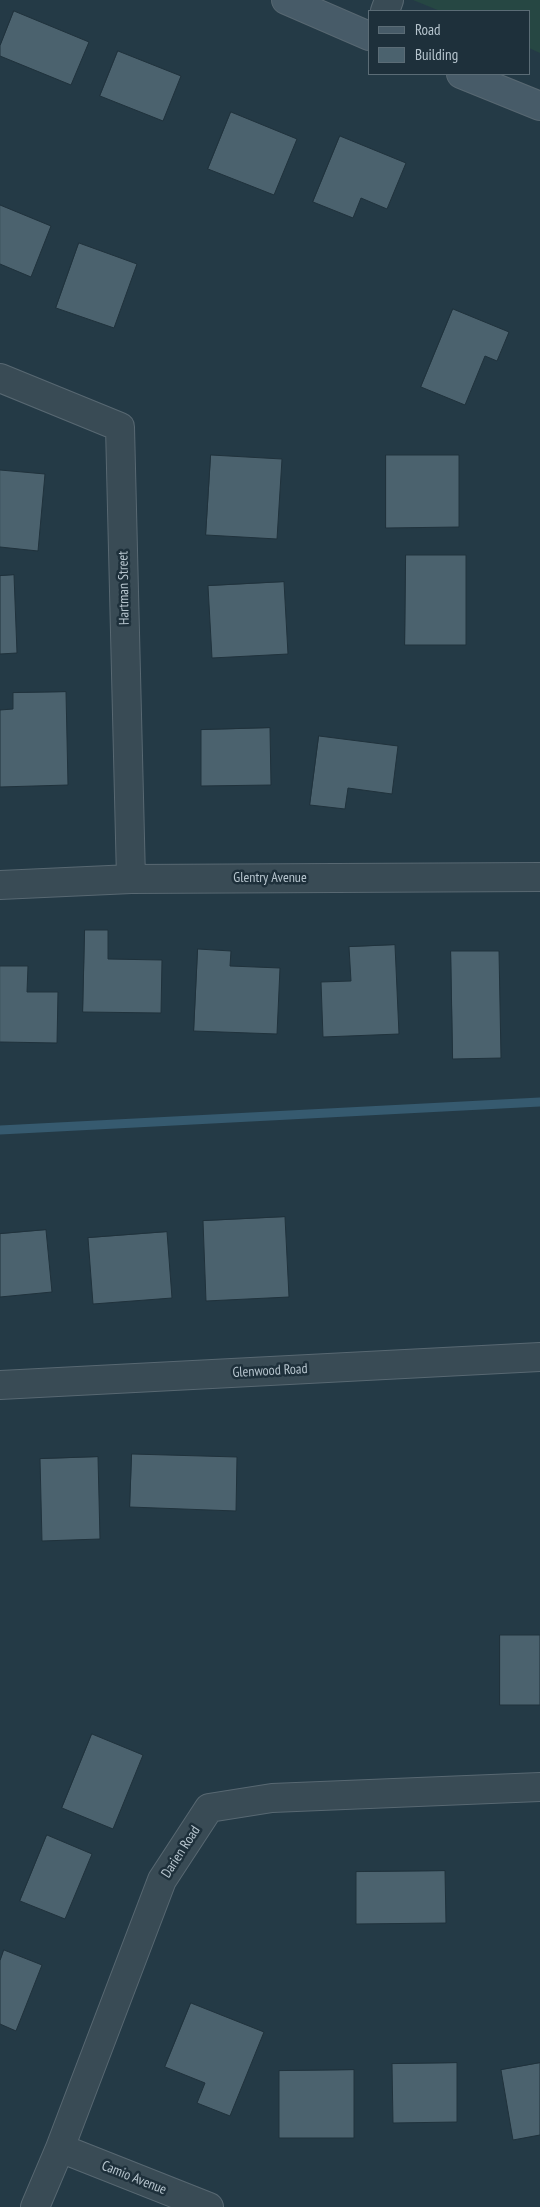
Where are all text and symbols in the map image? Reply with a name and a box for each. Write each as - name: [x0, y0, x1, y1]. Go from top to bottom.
- legend: [368, 10, 530, 75]
- text: Road: [415, 20, 441, 39]
- text: Building: [415, 45, 458, 64]
- street label: Hartman Street: [115, 551, 133, 625]
- street label: Glentry Avenue: [233, 870, 307, 886]
- street label: Glenwood Road: [232, 1361, 308, 1381]
- street label: Darien Road: [158, 1823, 204, 1881]
- street label: Camio Avenue: [99, 2157, 169, 2199]

